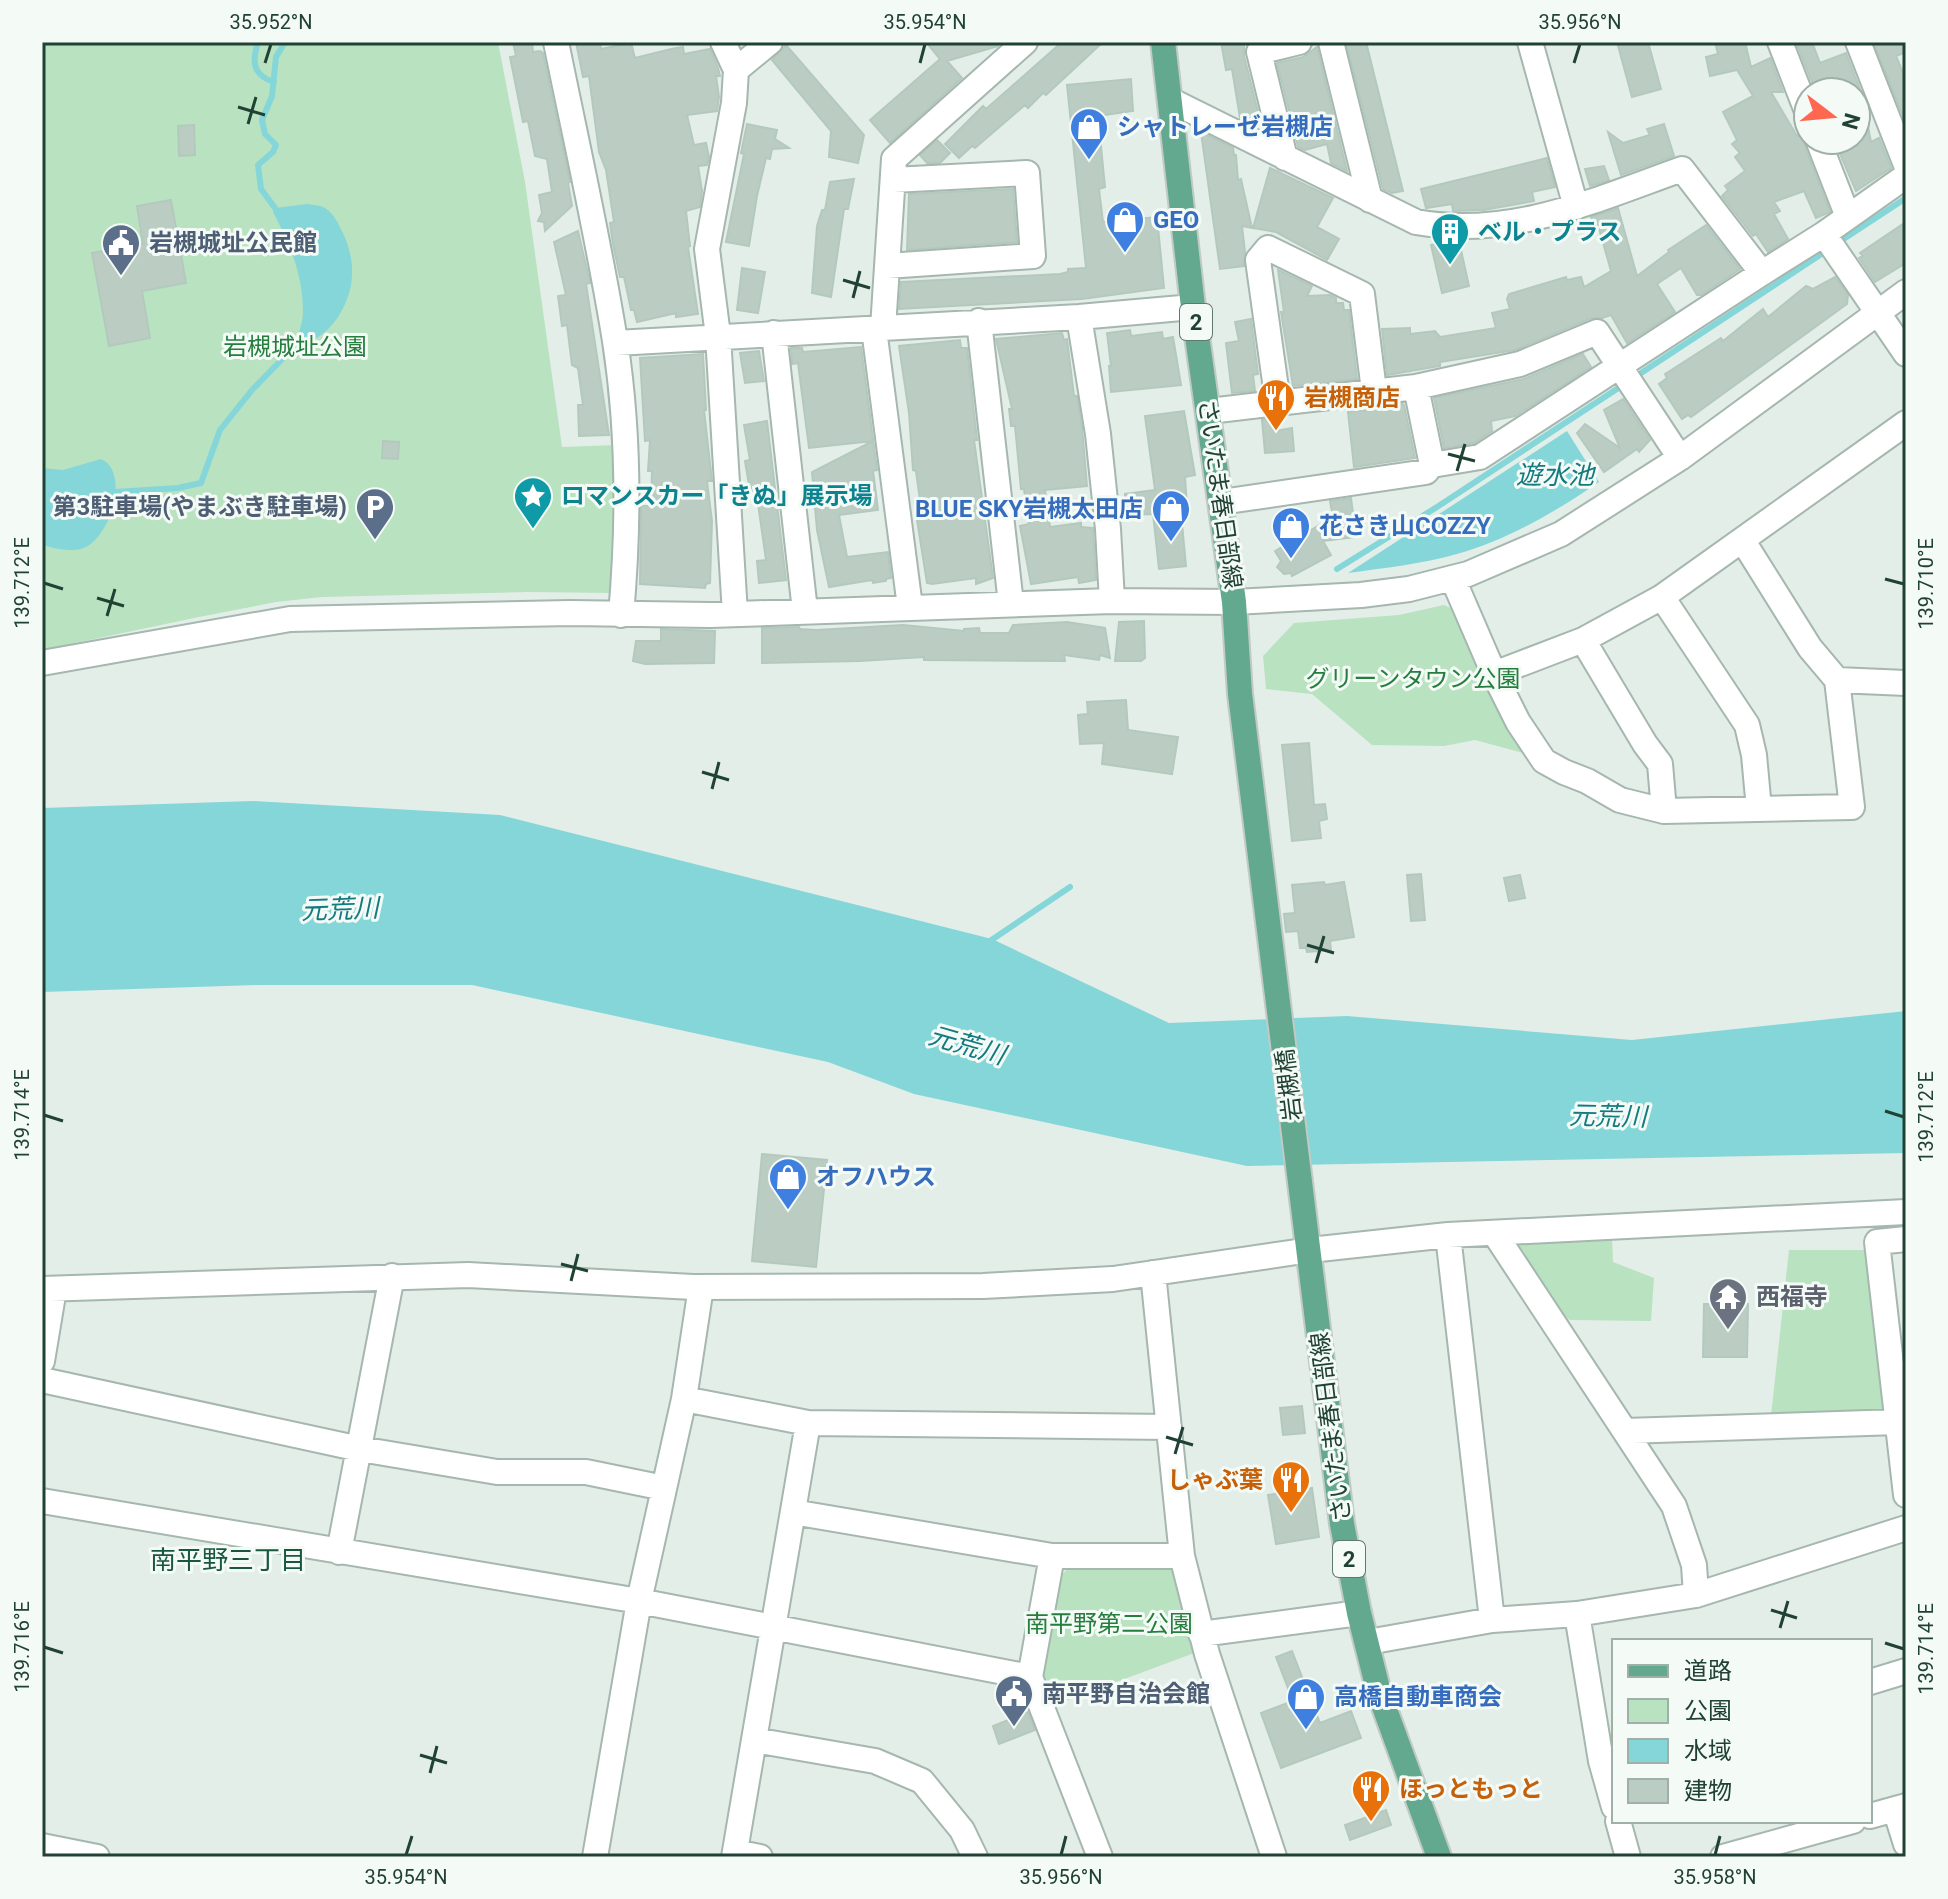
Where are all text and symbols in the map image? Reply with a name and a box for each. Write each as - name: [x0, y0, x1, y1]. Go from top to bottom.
- text: 35.952°N: [229, 10, 313, 34]
- text: 35.954°N: [883, 10, 967, 34]
- text: 35.956°N: [1538, 10, 1622, 34]
- north arrow: [1792, 76, 1872, 156]
- shop icon: シャトレーゼ岩槻店: [1068, 106, 1110, 161]
- text: N: [1837, 110, 1865, 132]
- place label: シャトレーゼ岩槻店: [1117, 113, 1333, 141]
- shop icon: GEO: [1104, 199, 1146, 254]
- place label: GEO: [1153, 206, 1199, 234]
- building icon: ベル・プラス: [1429, 211, 1471, 266]
- place label: ベル・プラス: [1478, 218, 1622, 246]
- public building icon: 岩槻城址公民館: [100, 222, 142, 277]
- place label: 岩槻城址公民館: [149, 229, 317, 257]
- road number: 2: [1180, 304, 1212, 340]
- park label: 岩槻城址公園: [223, 333, 367, 361]
- restaurant icon: 岩槻商店: [1255, 377, 1297, 432]
- place label: 岩槻商店: [1304, 384, 1400, 412]
- street label: さいたま春日部線: [1193, 397, 1247, 591]
- water label: 遊水池: [1516, 460, 1597, 490]
- place icon: ロマンスカー「きぬ」展示場: [512, 475, 554, 530]
- place label: ロマンスカー「きぬ」展示場: [561, 482, 873, 510]
- parking icon: 第3駐車場(やまぶき駐車場): [354, 486, 396, 541]
- shop icon: BLUE SKY岩槻太田店: [1150, 488, 1192, 543]
- place label: 第3駐車場(やまぶき駐車場): [52, 493, 347, 521]
- place label: BLUE SKY岩槻太田店: [915, 495, 1143, 523]
- shop icon: 花さき山COZZY: [1270, 505, 1312, 560]
- place label: 花さき山COZZY: [1319, 512, 1491, 540]
- text: 139.712°E: [10, 537, 34, 629]
- text: 139.710°E: [1914, 538, 1938, 630]
- park label: グリーンタウン公園: [1306, 665, 1520, 693]
- water label: 元荒川: [300, 893, 382, 925]
- water label: 元荒川: [925, 1020, 1012, 1071]
- street label: 岩槻橋: [1271, 1048, 1307, 1122]
- text: 139.714°E: [10, 1069, 34, 1161]
- text: 139.712°E: [1914, 1071, 1938, 1163]
- water label: 元荒川: [1569, 1100, 1650, 1132]
- shop icon: オフハウス: [767, 1156, 809, 1211]
- place label: オフハウス: [816, 1163, 936, 1191]
- temple icon: 西福寺: [1707, 1276, 1749, 1331]
- place label: 西福寺: [1756, 1283, 1828, 1311]
- street label: さいたま春日部線: [1305, 1330, 1357, 1524]
- restaurant icon: しゃぶ葉: [1270, 1459, 1312, 1514]
- place label: しゃぶ葉: [1167, 1466, 1263, 1494]
- road number: 2: [1333, 1541, 1365, 1577]
- district label: 南平野三丁目: [150, 1545, 306, 1575]
- text: 139.716°E: [10, 1601, 34, 1693]
- text: 139.714°E: [1914, 1603, 1938, 1695]
- park label: 南平野第二公園: [1025, 1610, 1193, 1638]
- legend: [1612, 1639, 1872, 1823]
- text: 道路: [1684, 1657, 1732, 1685]
- public building icon: 南平野自治会館: [993, 1673, 1035, 1728]
- shop icon: 高橋自動車商会: [1285, 1676, 1327, 1731]
- place label: 南平野自治会館: [1042, 1680, 1210, 1708]
- place label: 高橋自動車商会: [1334, 1683, 1502, 1711]
- text: 公園: [1684, 1697, 1732, 1725]
- text: 水域: [1684, 1737, 1732, 1765]
- restaurant icon: ほっともっと: [1350, 1768, 1392, 1823]
- place label: ほっともっと: [1399, 1775, 1543, 1803]
- text: 建物: [1684, 1777, 1732, 1805]
- text: 35.954°N: [364, 1865, 448, 1889]
- text: 35.956°N: [1019, 1865, 1103, 1889]
- text: 35.958°N: [1673, 1865, 1757, 1889]

